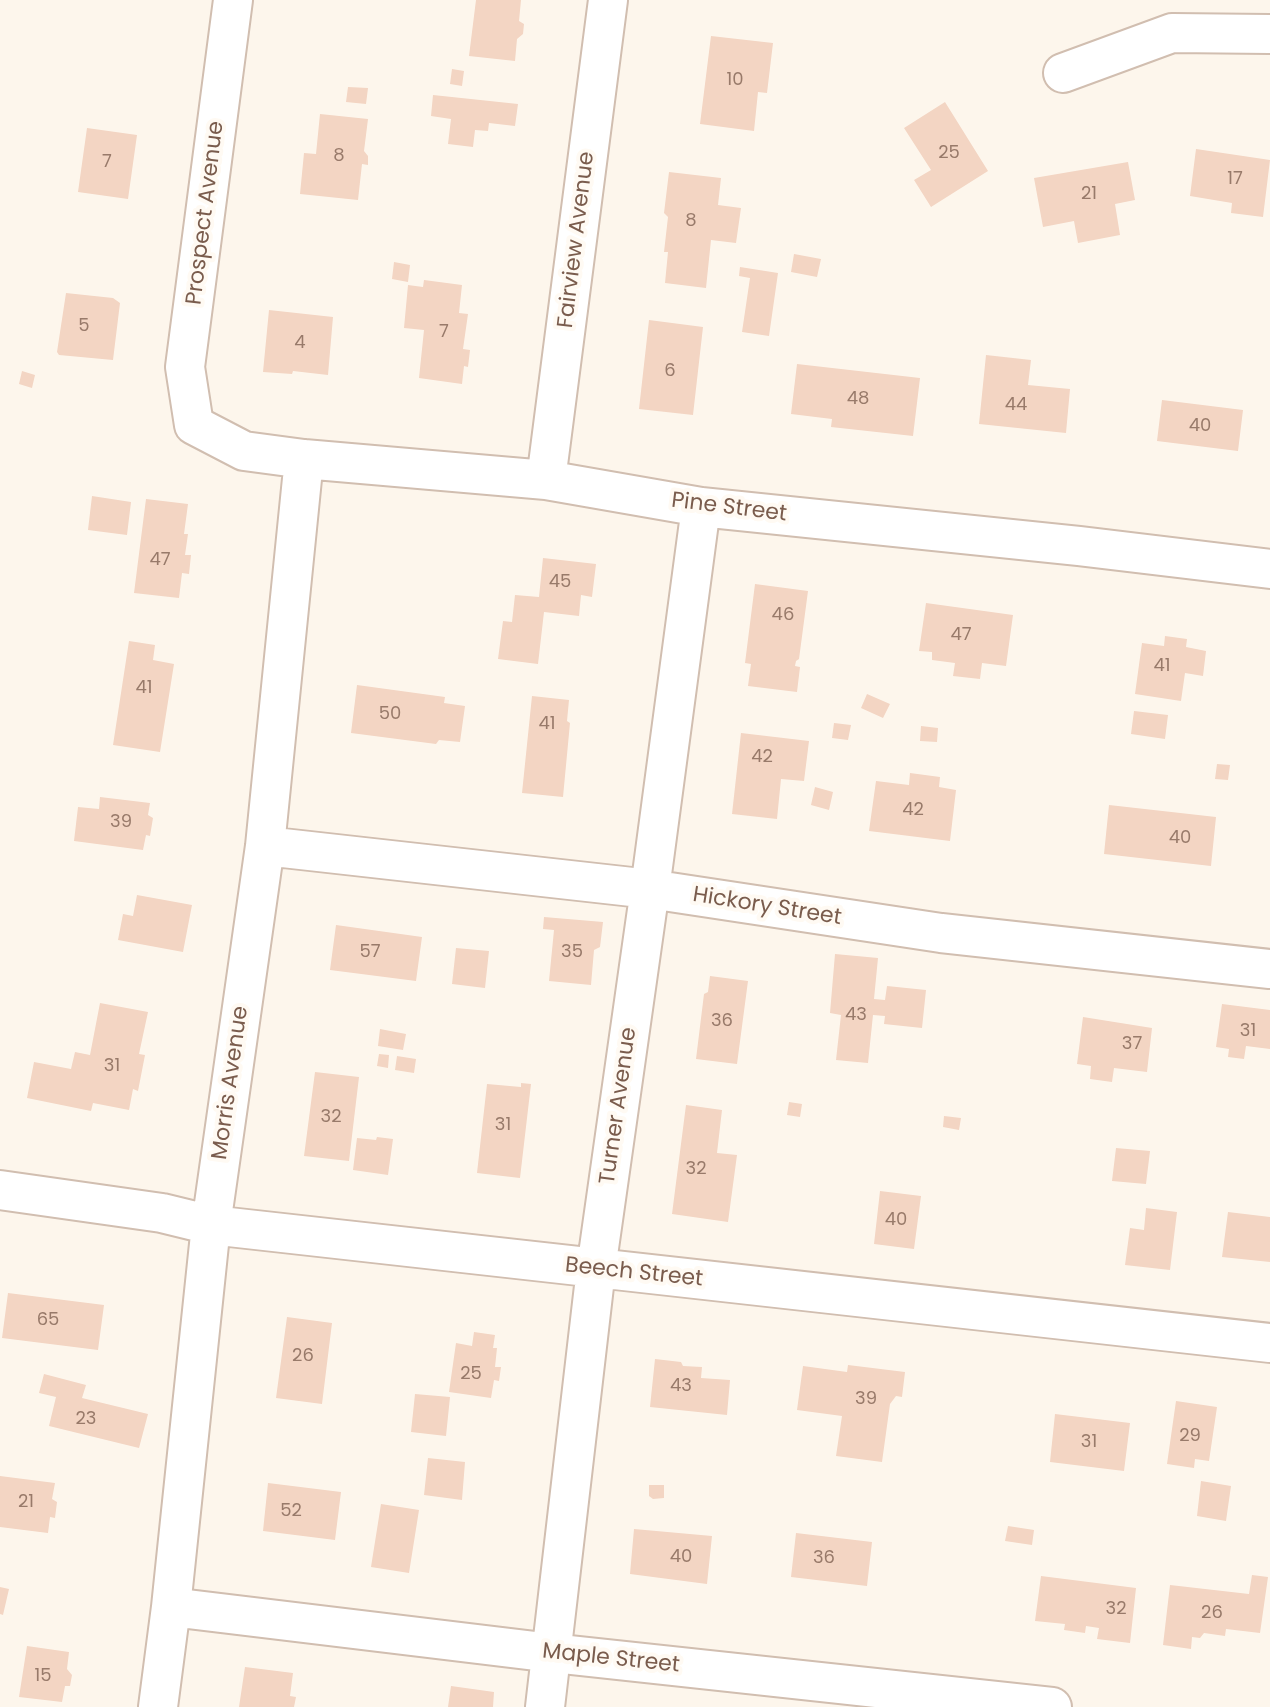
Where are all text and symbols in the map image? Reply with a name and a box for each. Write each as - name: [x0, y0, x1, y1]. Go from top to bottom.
- house number: 10: [726, 69, 744, 91]
- street label: Prospect Avenue: [182, 120, 230, 306]
- house number: 25: [938, 142, 960, 164]
- house number: 8: [333, 145, 345, 167]
- street label: Fairview Avenue: [553, 150, 601, 330]
- house number: 7: [102, 151, 112, 173]
- house number: 17: [1227, 168, 1243, 190]
- house number: 21: [1081, 183, 1097, 205]
- house number: 8: [685, 210, 697, 232]
- house number: 5: [78, 315, 90, 337]
- house number: 7: [439, 321, 449, 343]
- house number: 4: [294, 332, 306, 354]
- house number: 6: [664, 360, 676, 382]
- house number: 48: [847, 388, 869, 410]
- house number: 44: [1005, 394, 1027, 416]
- house number: 40: [1189, 415, 1211, 437]
- street label: Pine Street: [670, 488, 788, 528]
- house number: 47: [149, 549, 171, 571]
- house number: 45: [549, 571, 571, 593]
- house number: 46: [772, 604, 794, 626]
- house number: 47: [950, 624, 972, 646]
- house number: 41: [1153, 655, 1171, 677]
- house number: 41: [135, 677, 153, 699]
- house number: 50: [379, 703, 401, 725]
- house number: 41: [538, 713, 556, 735]
- house number: 42: [751, 746, 773, 768]
- house number: 42: [902, 799, 924, 821]
- house number: 39: [110, 811, 132, 833]
- house number: 40: [1169, 827, 1191, 849]
- street label: Hickory Street: [691, 882, 843, 932]
- house number: 57: [359, 941, 381, 963]
- house number: 35: [561, 941, 583, 963]
- house number: 43: [845, 1004, 867, 1026]
- street label: Morris Avenue: [207, 1005, 255, 1161]
- house number: 36: [711, 1010, 733, 1032]
- house number: 31: [1240, 1020, 1256, 1042]
- street label: Turner Avenue: [595, 1026, 643, 1186]
- house number: 37: [1122, 1033, 1142, 1055]
- house number: 31: [104, 1055, 120, 1077]
- house number: 32: [321, 1106, 341, 1128]
- house number: 31: [495, 1114, 511, 1136]
- house number: 32: [686, 1158, 706, 1180]
- house number: 40: [885, 1209, 907, 1231]
- street label: Beech Street: [564, 1253, 704, 1293]
- house number: 65: [37, 1309, 59, 1331]
- house number: 26: [292, 1345, 314, 1367]
- house number: 25: [460, 1363, 482, 1385]
- house number: 43: [670, 1375, 692, 1397]
- house number: 39: [855, 1388, 877, 1410]
- house number: 23: [76, 1408, 96, 1430]
- house number: 29: [1179, 1425, 1201, 1447]
- house number: 31: [1081, 1431, 1097, 1453]
- house number: 21: [18, 1491, 34, 1513]
- house number: 52: [280, 1500, 302, 1522]
- house number: 40: [670, 1546, 692, 1568]
- house number: 36: [813, 1547, 835, 1569]
- house number: 32: [1106, 1598, 1126, 1620]
- house number: 26: [1201, 1602, 1223, 1624]
- street label: Maple Street: [541, 1639, 681, 1679]
- house number: 15: [34, 1665, 52, 1687]

